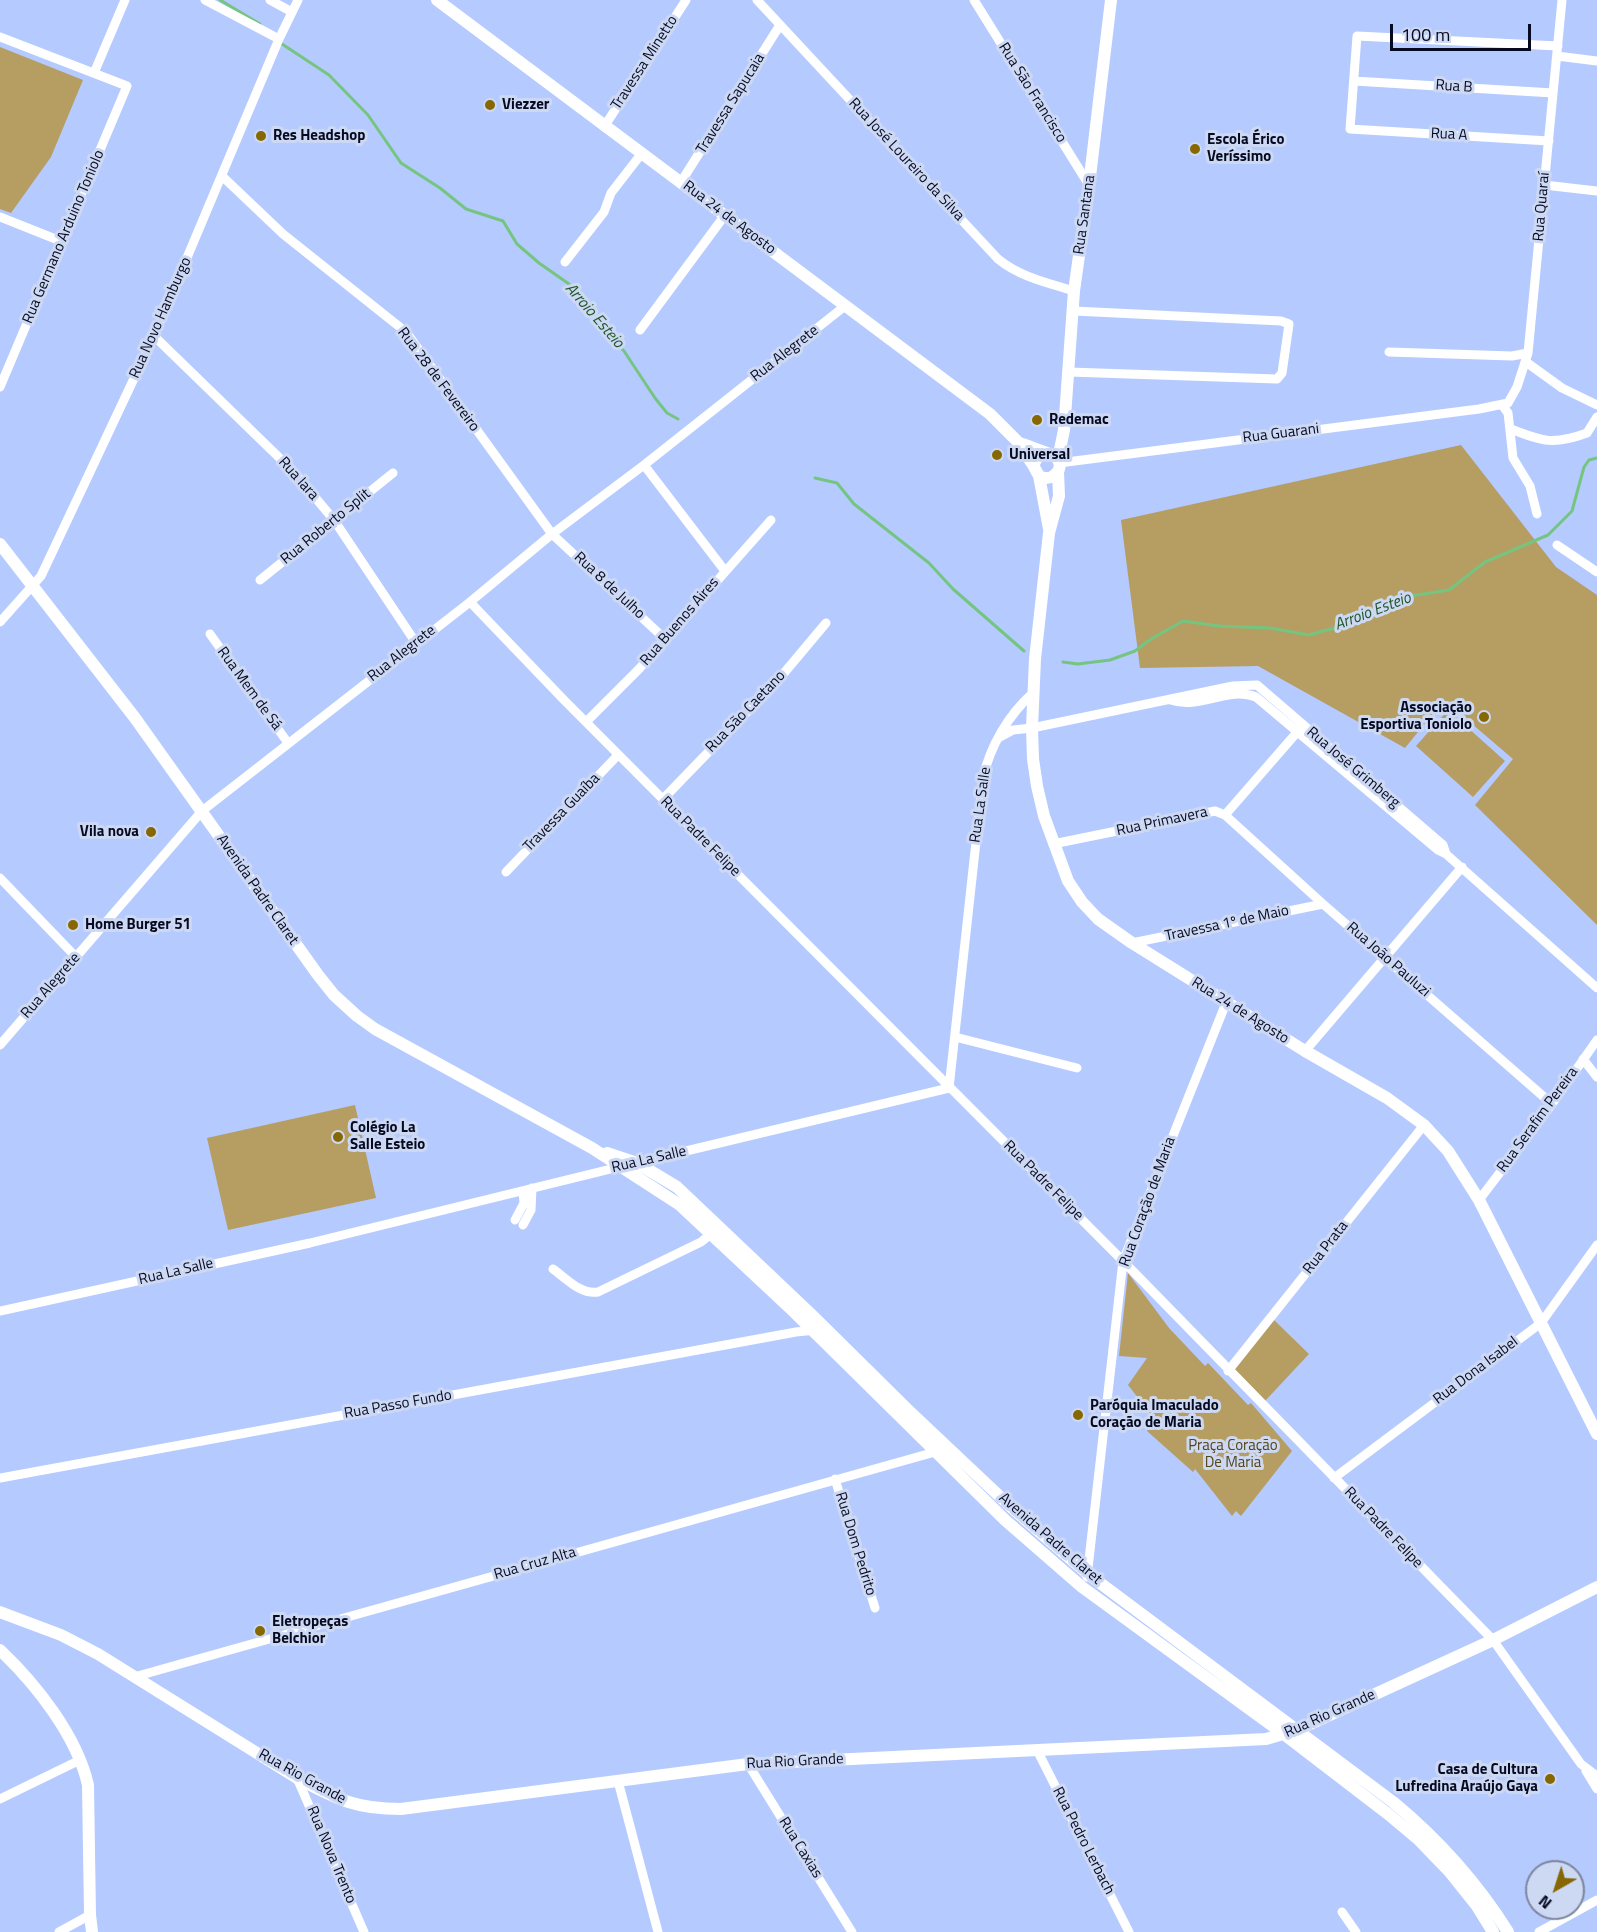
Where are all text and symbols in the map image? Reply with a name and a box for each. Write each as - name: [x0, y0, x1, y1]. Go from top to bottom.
- scale bar: [1393, 12, 1534, 50]
- street label: Travessa Minetto: [608, 13, 682, 113]
- text: 100 m: [1401, 21, 1450, 48]
- street label: Rua São Francisco: [994, 40, 1070, 146]
- street label: Travessa Sapucaia: [693, 50, 769, 158]
- street label: Rua B: [1435, 77, 1473, 97]
- street label: Rua José Loureiro da Silva: [844, 95, 968, 225]
- place label: Viezzer: [502, 96, 549, 114]
- marker: Viezzer: [483, 98, 497, 112]
- street label: Rua A: [1430, 125, 1468, 145]
- place label: Res Headshop: [273, 127, 365, 145]
- marker: Res Headshop: [254, 129, 268, 143]
- place label: Escola Érico Veríssimo: [1207, 131, 1284, 166]
- marker: Escola Érico Veríssimo: [1188, 142, 1202, 156]
- street label: Rua Germano Arduino Toniolo: [19, 148, 109, 326]
- street label: Rua Quaraí: [1530, 172, 1554, 242]
- street label: Rua Santana: [1071, 174, 1099, 256]
- street label: Rua 24 de Agosto: [679, 177, 779, 259]
- street label: Rua Novo Hamburgo: [126, 255, 196, 381]
- water label: Arroio Esteio: [561, 280, 627, 352]
- street label: Rua Alegrete: [748, 322, 822, 386]
- street label: Rua 28 de Fevereiro: [393, 324, 483, 436]
- place label: Redemac: [1049, 411, 1109, 429]
- marker: Redemac: [1030, 413, 1044, 427]
- street label: Rua Guarani: [1242, 420, 1320, 448]
- place label: Universal: [1009, 446, 1070, 464]
- marker: Universal: [990, 448, 1004, 462]
- street label: Rua Iara: [274, 454, 322, 504]
- street label: Rua Roberto Split: [278, 485, 374, 569]
- street label: Rua 8 de Julho: [570, 549, 648, 623]
- street label: Rua Buenos Aires: [637, 574, 723, 670]
- water label: Arroio Esteio: [1332, 589, 1414, 635]
- street label: Rua Alegrete: [365, 622, 439, 686]
- street label: Rua Mem de Sá: [213, 644, 285, 734]
- street label: Rua São Caetano: [702, 667, 790, 757]
- place label: Associação Esportiva Toniolo: [1360, 699, 1472, 734]
- marker: Associação Esportiva Toniolo: [1477, 710, 1491, 724]
- street label: Rua José Grimberg: [1303, 724, 1403, 812]
- street label: Rua La Salle: [967, 766, 995, 844]
- street label: Travessa Guaíba: [520, 770, 604, 856]
- street label: Rua Padre Felipe: [656, 793, 744, 881]
- street label: Rua Primavera: [1115, 804, 1209, 840]
- place label: Vila nova: [80, 823, 139, 841]
- marker: Vila nova: [144, 825, 158, 839]
- street label: Avenida Padre Claret: [212, 831, 302, 949]
- street label: Travessa 1º de Maio: [1163, 902, 1291, 946]
- place label: Home Burger 51: [85, 916, 191, 934]
- marker: Home Burger 51: [66, 918, 80, 932]
- street label: Rua João Pauluzi: [1343, 919, 1433, 1001]
- street label: Rua Alegrete: [18, 950, 84, 1022]
- street label: Rua 24 de Agosto: [1188, 974, 1292, 1048]
- street label: Rua Serafim Pereira: [1494, 1064, 1582, 1176]
- place label: Colégio La Salle Esteio: [350, 1119, 425, 1154]
- marker: Colégio La Salle Esteio: [331, 1130, 345, 1144]
- street label: Rua Coração de Maria: [1116, 1135, 1180, 1269]
- street label: Rua Padre Felipe: [999, 1137, 1087, 1225]
- street label: Rua La Salle: [610, 1143, 688, 1177]
- street label: Rua Prata: [1300, 1218, 1352, 1278]
- street label: Rua La Salle: [137, 1255, 215, 1289]
- street label: Rua Dona Isabel: [1430, 1333, 1522, 1409]
- street label: Rua Passo Fundo: [343, 1387, 453, 1423]
- place label: Paróquia Imaculado Coração de Maria: [1090, 1397, 1219, 1432]
- marker: Paróquia Imaculado Coração de Maria: [1071, 1408, 1085, 1422]
- park label: Praça Coração De Maria: [1188, 1437, 1278, 1472]
- street label: Rua Padre Felipe: [1340, 1484, 1426, 1572]
- street label: Avenida Padre Claret: [995, 1489, 1105, 1589]
- street label: Rua Dom Pedrito: [831, 1490, 879, 1598]
- street label: Rua Cruz Alta: [492, 1544, 578, 1584]
- place label: Eletropeças Belchior: [272, 1613, 348, 1648]
- marker: Eletropeças Belchior: [253, 1624, 267, 1638]
- street label: Rua Rio Grande: [1282, 1686, 1378, 1742]
- street label: Rua Rio Grande: [255, 1746, 349, 1808]
- street label: Rua Rio Grande: [746, 1750, 844, 1774]
- place label: Casa de Cultura Lufredina Araújo Gaya: [1395, 1761, 1538, 1796]
- marker: Casa de Cultura Lufredina Araújo Gaya: [1543, 1772, 1557, 1786]
- street label: Rua Pedro Lerbach: [1048, 1784, 1118, 1898]
- street label: Rua Nova Trento: [302, 1804, 360, 1906]
- street label: Rua Caxias: [774, 1814, 826, 1882]
- north arrow: [1525, 1860, 1585, 1920]
- text: N: [1533, 1890, 1557, 1915]

